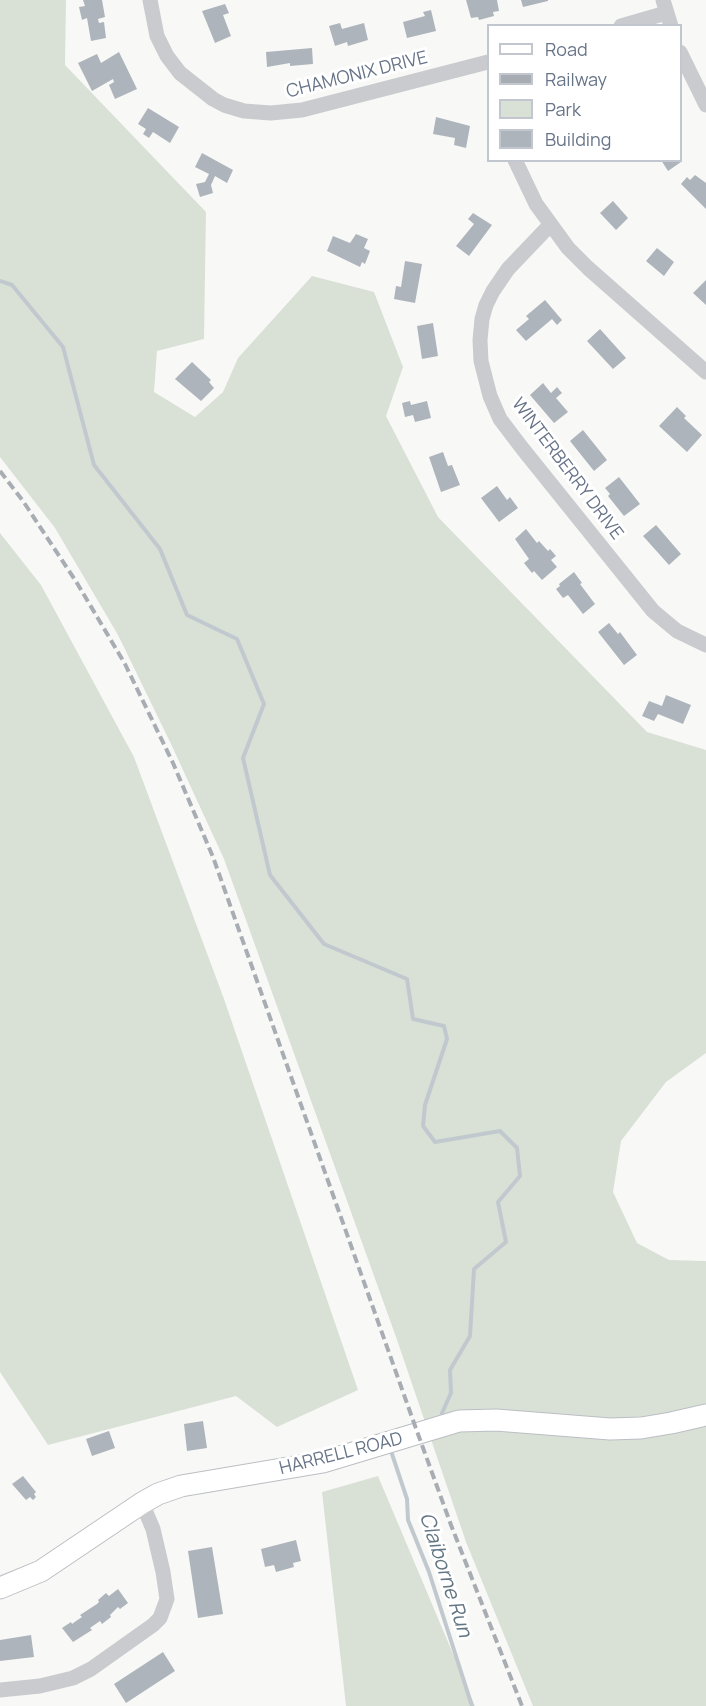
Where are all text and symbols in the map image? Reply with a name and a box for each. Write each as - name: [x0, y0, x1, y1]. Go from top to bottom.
- legend: [487, 24, 682, 162]
- text: Road: [545, 37, 588, 61]
- street label: CHAMONIX DRIVE: [284, 47, 430, 103]
- text: Railway: [545, 67, 607, 91]
- text: Park: [545, 97, 581, 121]
- text: Building: [545, 127, 611, 151]
- street label: WINTERBERRY DRIVE: [507, 394, 627, 544]
- street label: HARRELL ROAD: [277, 1428, 405, 1480]
- water label: Claiborne Run: [414, 1510, 476, 1640]

